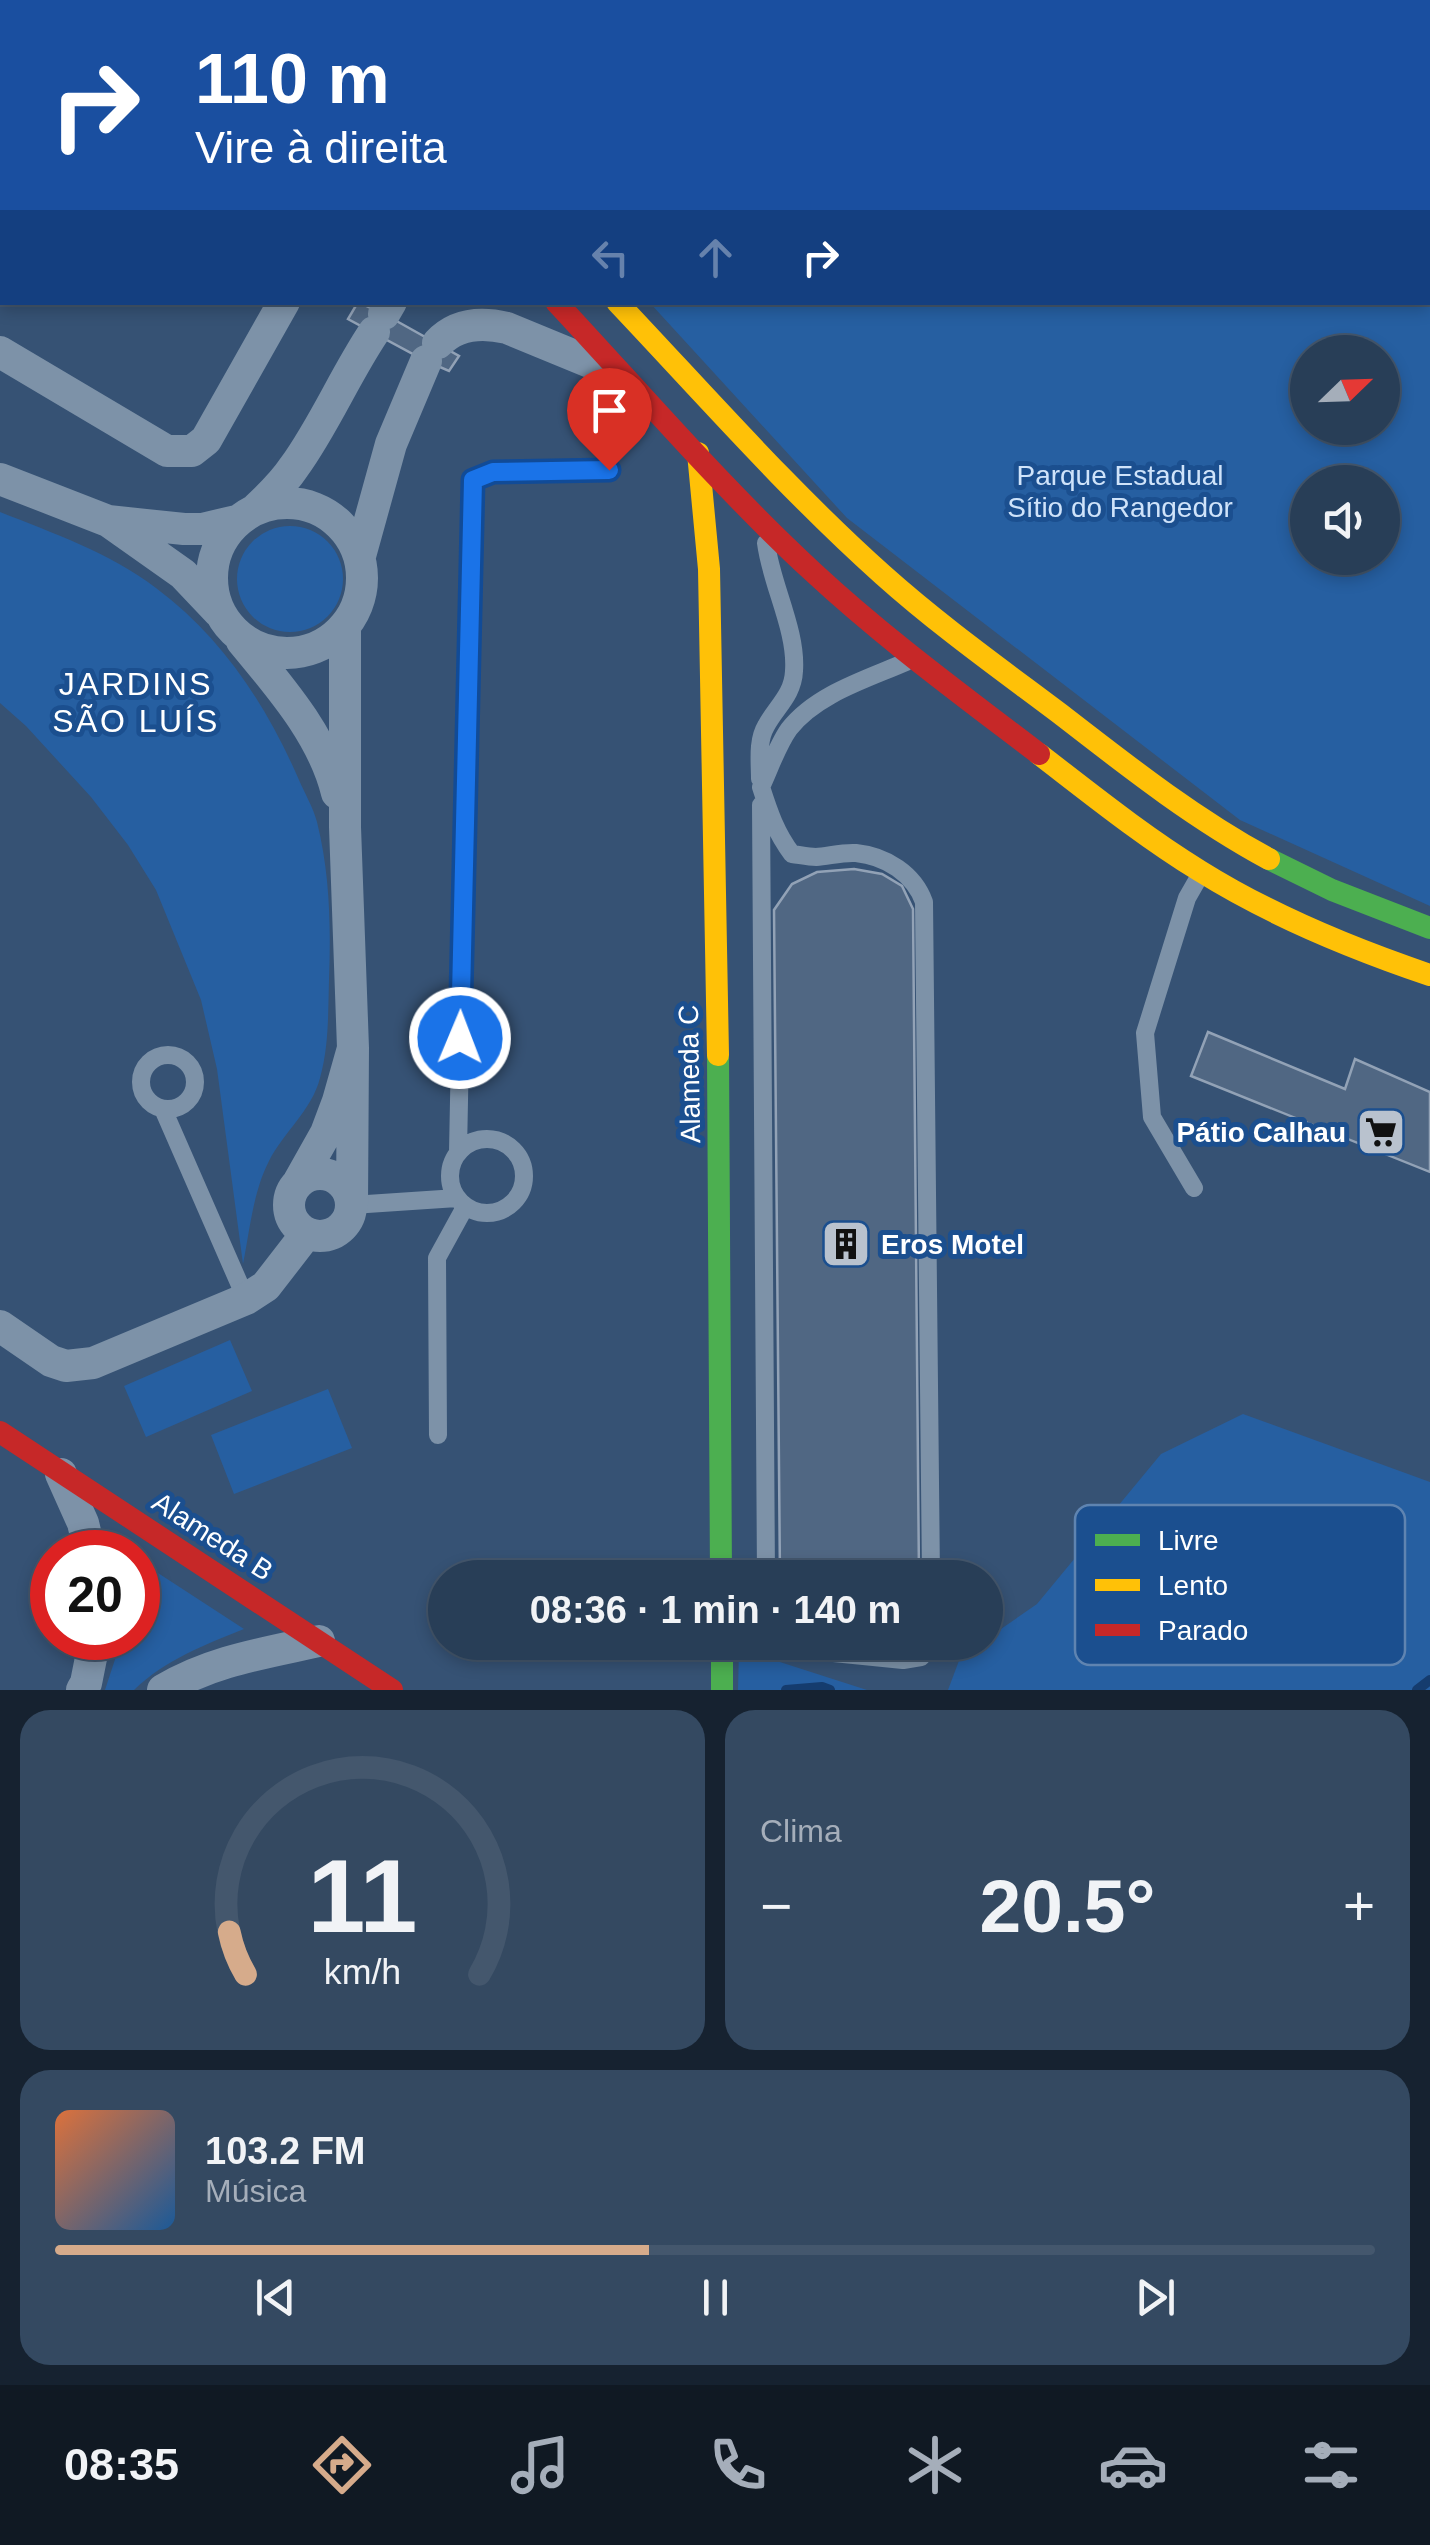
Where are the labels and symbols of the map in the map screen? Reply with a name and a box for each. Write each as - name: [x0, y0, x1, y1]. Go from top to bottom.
- north arrow: [1290, 335, 1400, 445]
- pin: [567, 368, 652, 471]
- park label: Parque Estadual Sítio do Rangedor: [1007, 460, 1233, 523]
- district label: JARDINS SÃO LUÍS: [52, 666, 220, 739]
- position arrow: [408, 986, 512, 1090]
- street label: Alameda C: [673, 1004, 706, 1144]
- supermarket icon: Pátio Calhau: [1355, 1106, 1407, 1158]
- place label: Pátio Calhau: [1176, 1117, 1346, 1148]
- building icon: Eros Motel: [820, 1218, 872, 1270]
- place label: Eros Motel: [881, 1229, 1024, 1260]
- street label: Alameda B: [147, 1486, 279, 1587]
- legend: [1075, 1505, 1405, 1665]
- text: Livre: [1158, 1525, 1219, 1556]
- speed limit sign: 20: [30, 1530, 160, 1660]
- text: Lento: [1158, 1570, 1228, 1601]
- text: Parado: [1158, 1615, 1248, 1646]

